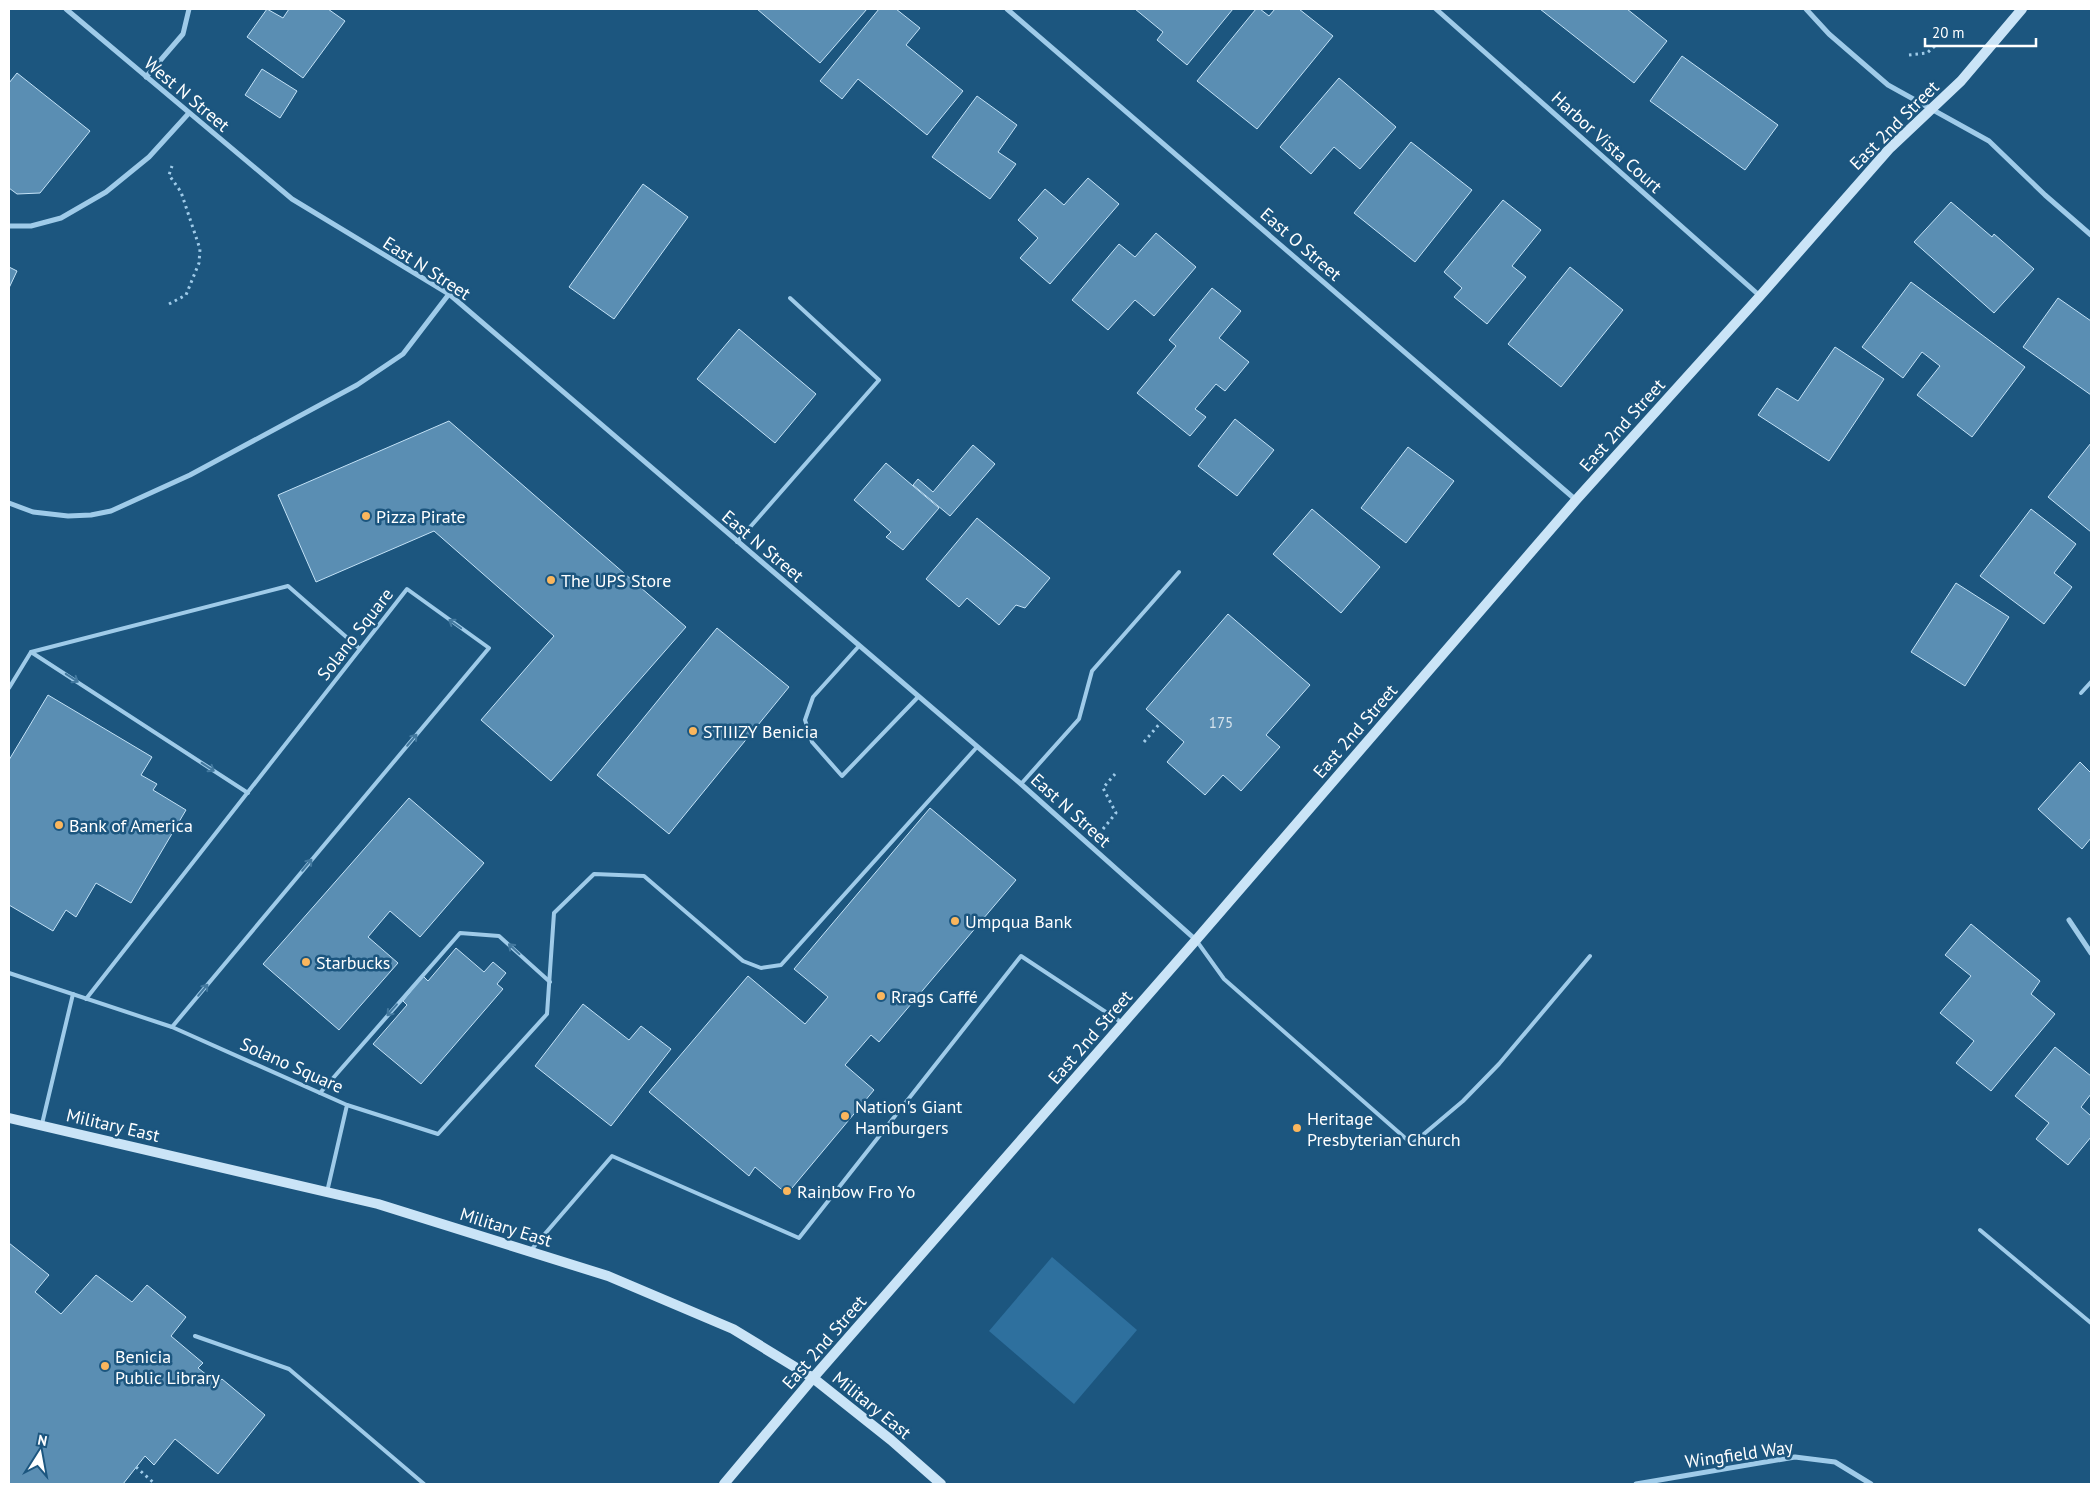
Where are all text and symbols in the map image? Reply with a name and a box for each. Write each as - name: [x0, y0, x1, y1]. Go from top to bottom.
- scale bar: [1925, 15, 2036, 47]
- text: 20 m: [1932, 23, 1965, 42]
- street label: West N Street: [140, 52, 234, 136]
- street label: East 2nd Street: [1844, 75, 1944, 175]
- street label: Harbor Vista Court: [1547, 86, 1667, 198]
- street label: East O Street: [1256, 202, 1346, 286]
- street label: East N Street: [379, 231, 475, 305]
- street label: East 2nd Street: [1574, 374, 1670, 476]
- place label: Pizza Pirate: [376, 505, 466, 528]
- street label: East N Street: [717, 505, 809, 587]
- marker: Pizza Pirate: [360, 510, 372, 522]
- place label: The UPS Store: [561, 569, 671, 592]
- marker: The UPS Store: [545, 574, 557, 586]
- street label: Solano Square: [312, 583, 398, 685]
- one-way arrow: [449, 618, 463, 629]
- one-way arrow: [64, 673, 78, 683]
- street label: East 2nd Street: [1308, 679, 1402, 783]
- house number: 175: [1209, 713, 1233, 732]
- place label: STIIIZY Benicia: [703, 720, 818, 743]
- marker: STIIIZY Benicia: [687, 725, 699, 737]
- one-way arrow: [406, 734, 417, 747]
- one-way arrow: [200, 762, 214, 772]
- street label: East N Street: [1026, 768, 1116, 852]
- place label: Bank of America: [69, 814, 193, 837]
- marker: Bank of America: [53, 819, 65, 831]
- one-way arrow: [302, 859, 313, 872]
- place label: Umpqua Bank: [965, 910, 1072, 933]
- marker: Umpqua Bank: [949, 915, 961, 927]
- one-way arrow: [507, 943, 520, 955]
- place label: Starbucks: [316, 951, 390, 974]
- marker: Starbucks: [300, 956, 312, 968]
- one-way arrow: [197, 983, 209, 996]
- place label: Rrags Caffé: [891, 985, 978, 1008]
- street label: East 2nd Street: [1043, 985, 1137, 1089]
- marker: Rrags Caffé: [875, 990, 887, 1002]
- one-way arrow: [386, 1004, 398, 1017]
- street label: Solano Square: [237, 1032, 347, 1098]
- place label: Nation's Giant Hamburgers: [855, 1095, 962, 1139]
- street label: Military East: [64, 1103, 162, 1147]
- place label: Heritage Presbyterian Church: [1307, 1107, 1461, 1151]
- marker: Nation's Giant Hamburgers: [839, 1110, 851, 1122]
- marker: Heritage Presbyterian Church: [1291, 1122, 1303, 1134]
- place label: Rainbow Fro Yo: [797, 1180, 915, 1203]
- marker: Rainbow Fro Yo: [781, 1185, 793, 1197]
- street label: Military East: [457, 1202, 555, 1252]
- street label: East 2nd Street: [777, 1290, 871, 1394]
- place label: Benicia Public Library: [115, 1345, 220, 1389]
- marker: Benicia Public Library: [99, 1360, 111, 1372]
- street label: Military East: [828, 1366, 916, 1444]
- north arrow: [15, 1428, 65, 1478]
- text: N: [36, 1431, 49, 1450]
- street label: Wingfield Way: [1683, 1435, 1795, 1473]

